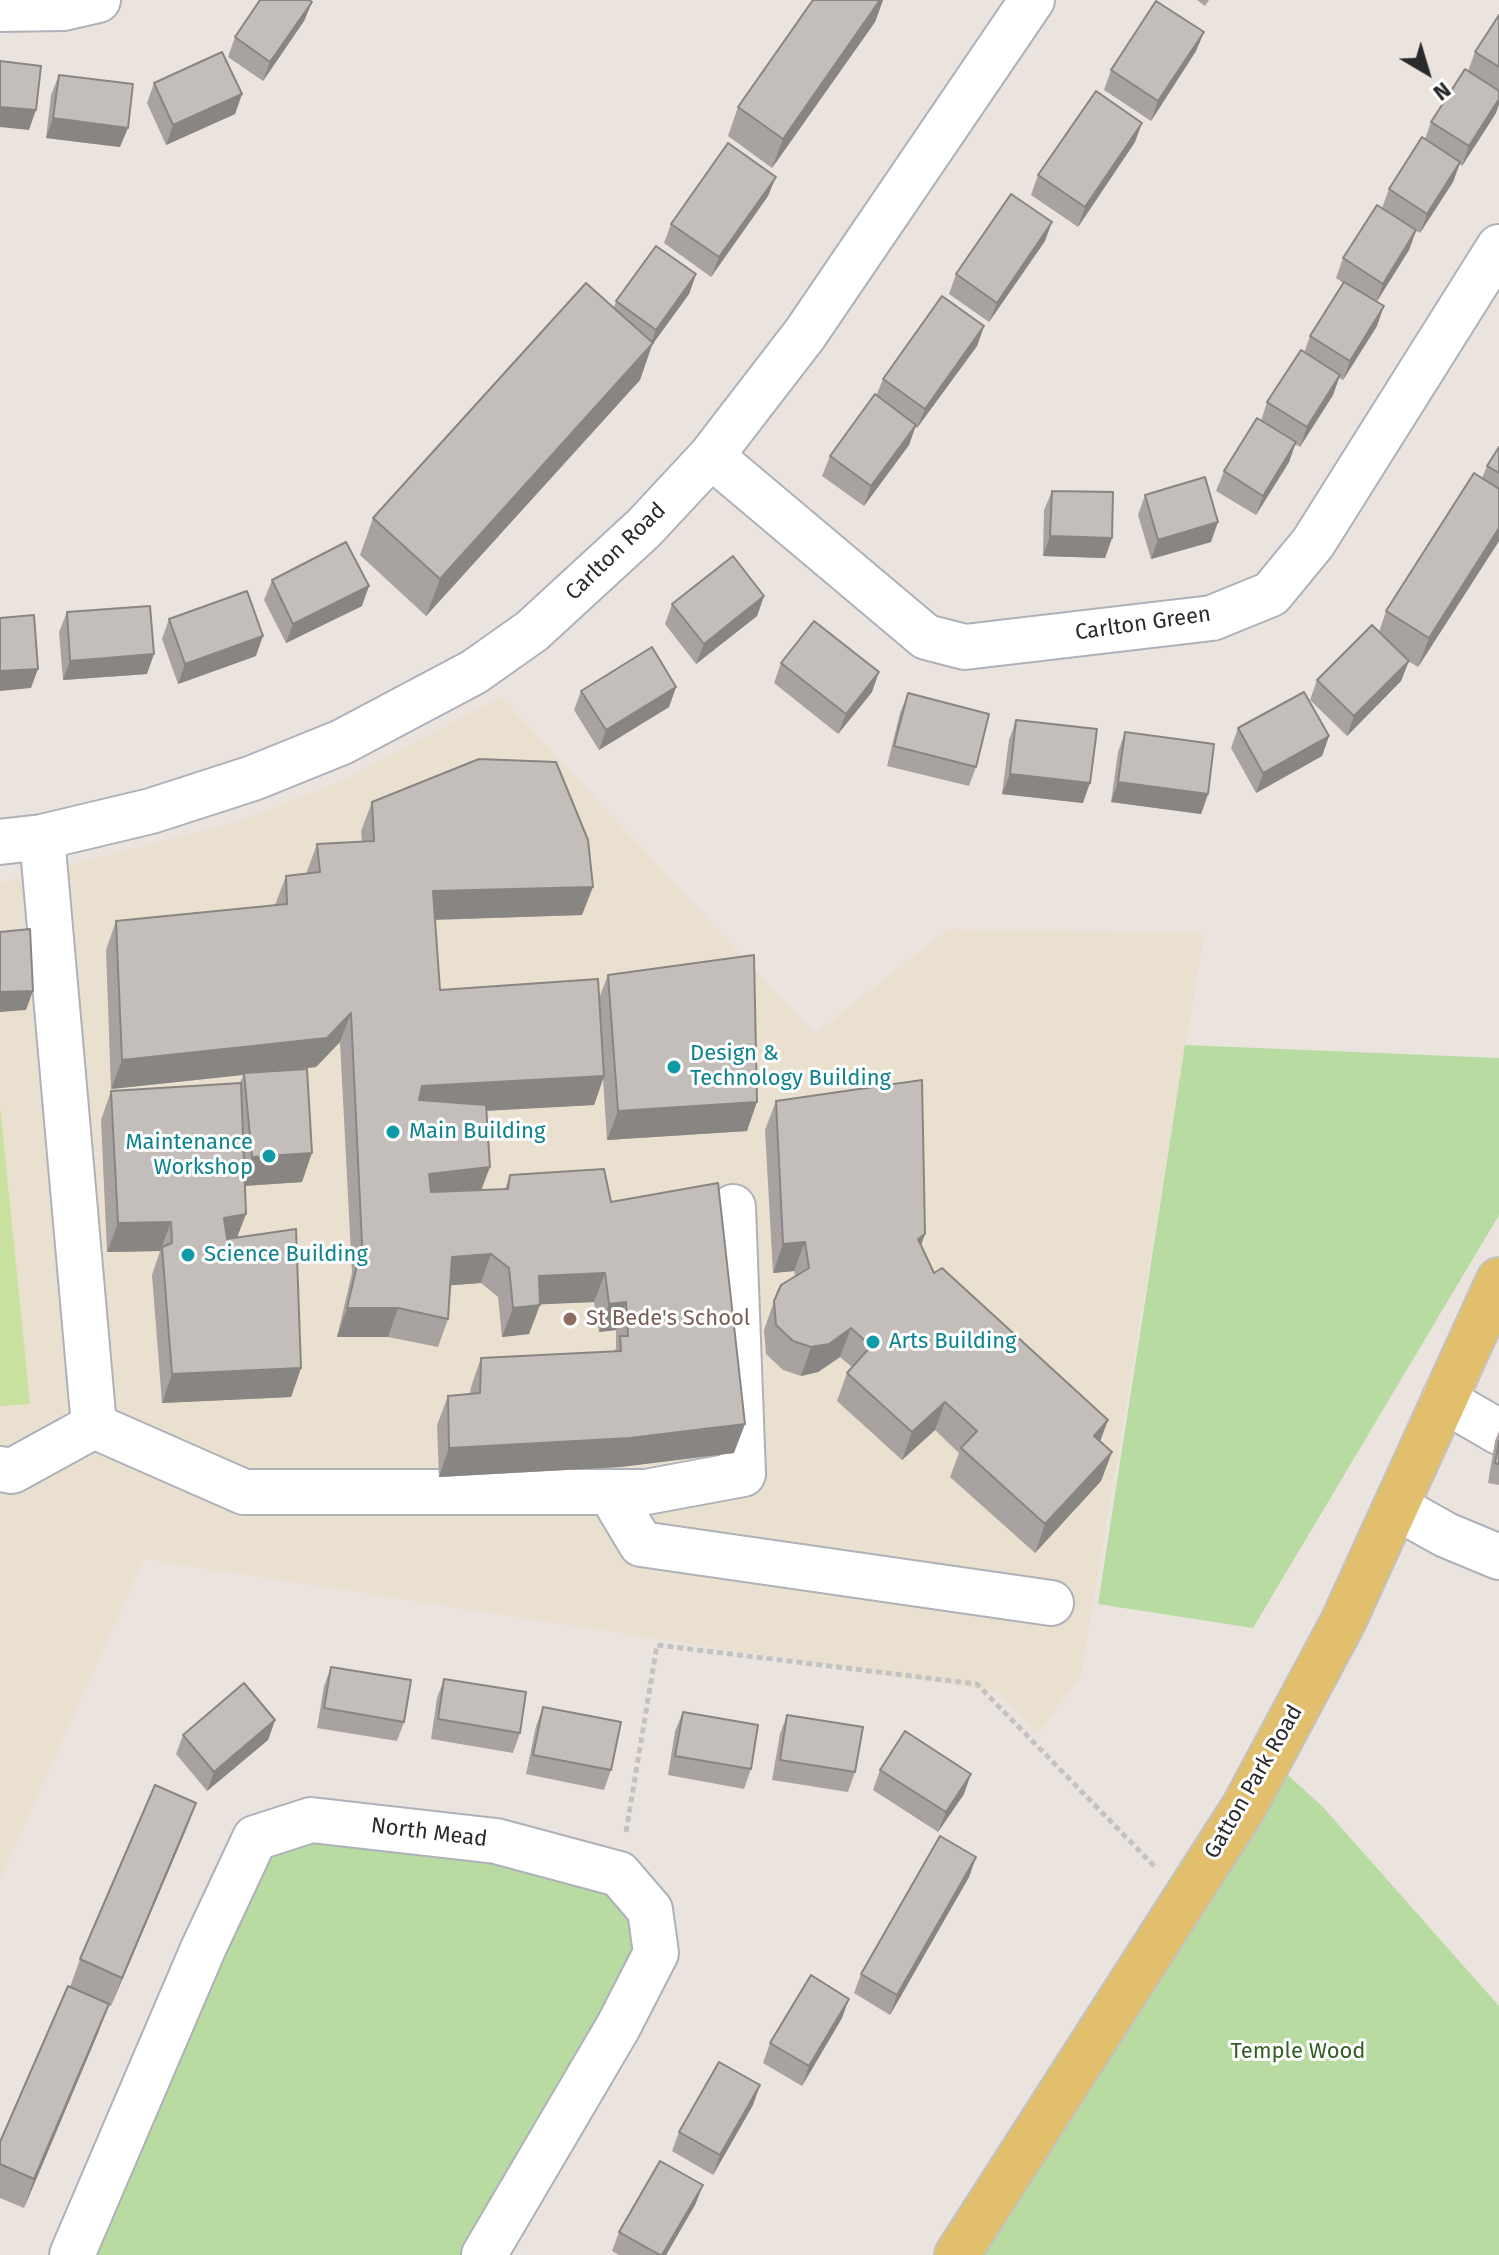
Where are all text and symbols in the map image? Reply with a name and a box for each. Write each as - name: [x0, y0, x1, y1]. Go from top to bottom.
- north arrow: [1387, 32, 1467, 112]
- text: N: [1428, 76, 1456, 106]
- street label: Carlton Road: [560, 498, 672, 606]
- street label: Carlton Green: [1073, 601, 1213, 647]
- place label: Design & Technology Building: [690, 1041, 891, 1092]
- marker: Design & Technology Building: [665, 1058, 683, 1076]
- place label: Main Building: [409, 1119, 545, 1145]
- marker: Main Building: [384, 1123, 402, 1141]
- place label: Maintenance Workshop: [125, 1130, 253, 1182]
- marker: Maintenance Workshop: [260, 1147, 278, 1165]
- place label: Science Building: [204, 1242, 368, 1268]
- marker: Science Building: [179, 1246, 197, 1264]
- place label: St Bede's School: [586, 1306, 750, 1332]
- marker: St Bede's School: [561, 1310, 579, 1328]
- place label: Arts Building: [889, 1329, 1017, 1355]
- marker: Arts Building: [864, 1333, 882, 1351]
- street label: Gatton Park Road: [1199, 1701, 1309, 1863]
- street label: North Mead: [369, 1813, 489, 1853]
- park label: Temple Wood: [1230, 2039, 1366, 2065]

